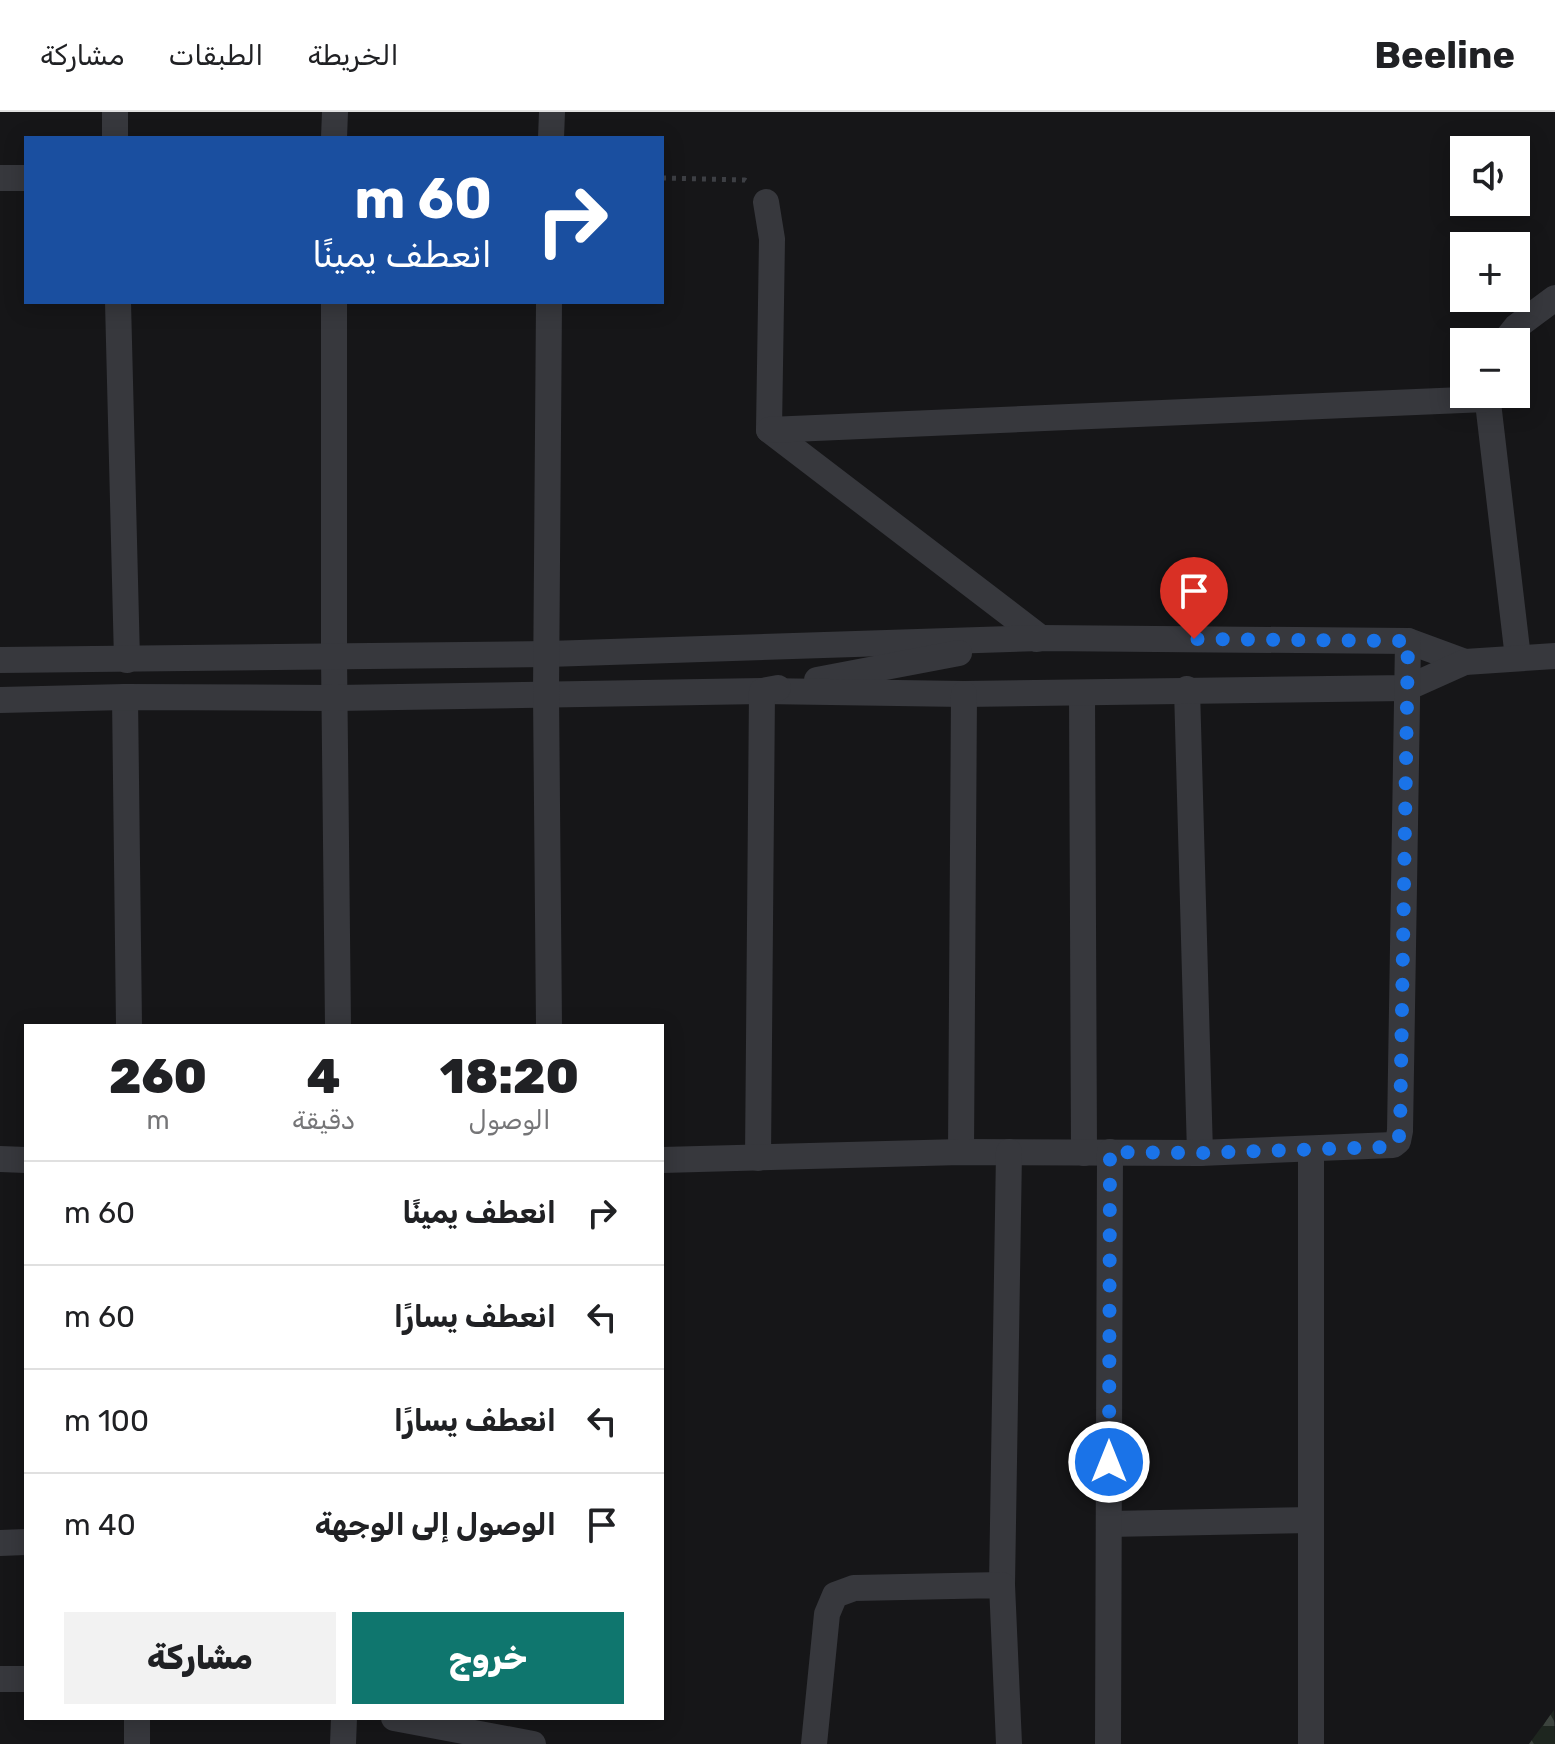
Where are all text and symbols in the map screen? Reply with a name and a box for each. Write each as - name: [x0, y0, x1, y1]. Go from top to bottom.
- text: Beeline: [1374, 32, 1515, 78]
- text: مشاركة: [40, 39, 124, 72]
- text: الطبقات: [168, 39, 263, 72]
- text: الخريطة: [307, 39, 399, 72]
- map controls: [1450, 136, 1530, 408]
- button: sound: [1450, 136, 1530, 216]
- text: 60 m: [354, 166, 492, 232]
- icon: right: [520, 168, 624, 272]
- button: +: [1450, 232, 1530, 312]
- text: انعطف يمينًا: [312, 233, 492, 276]
- button: −: [1450, 328, 1530, 408]
- pin: [1160, 557, 1228, 639]
- icon: arrive: [1172, 569, 1216, 613]
- text: 260: [109, 1048, 207, 1105]
- text: 4: [306, 1048, 340, 1105]
- text: 18:20: [440, 1048, 579, 1105]
- text: m: [146, 1105, 170, 1136]
- text: دقيقة: [292, 1105, 355, 1136]
- text: الوصول: [468, 1105, 550, 1136]
- icon: right: [580, 1191, 624, 1235]
- text: 60 m: [64, 1195, 135, 1231]
- text: انعطف يمينًا: [402, 1195, 556, 1231]
- icon: left: [580, 1295, 624, 1339]
- text: 60 m: [64, 1299, 135, 1335]
- text: انعطف يسارًا: [394, 1299, 556, 1335]
- icon: left: [580, 1399, 624, 1443]
- text: 100 m: [64, 1403, 149, 1439]
- text: انعطف يسارًا: [394, 1403, 556, 1439]
- position arrow: [1067, 1420, 1151, 1504]
- icon: arrive: [580, 1503, 624, 1547]
- text: 40 m: [64, 1507, 136, 1543]
- text: الوصول إلى الوجهة: [315, 1507, 556, 1543]
- button: مشاركة: [64, 1612, 336, 1704]
- button: خروج: [352, 1612, 624, 1704]

